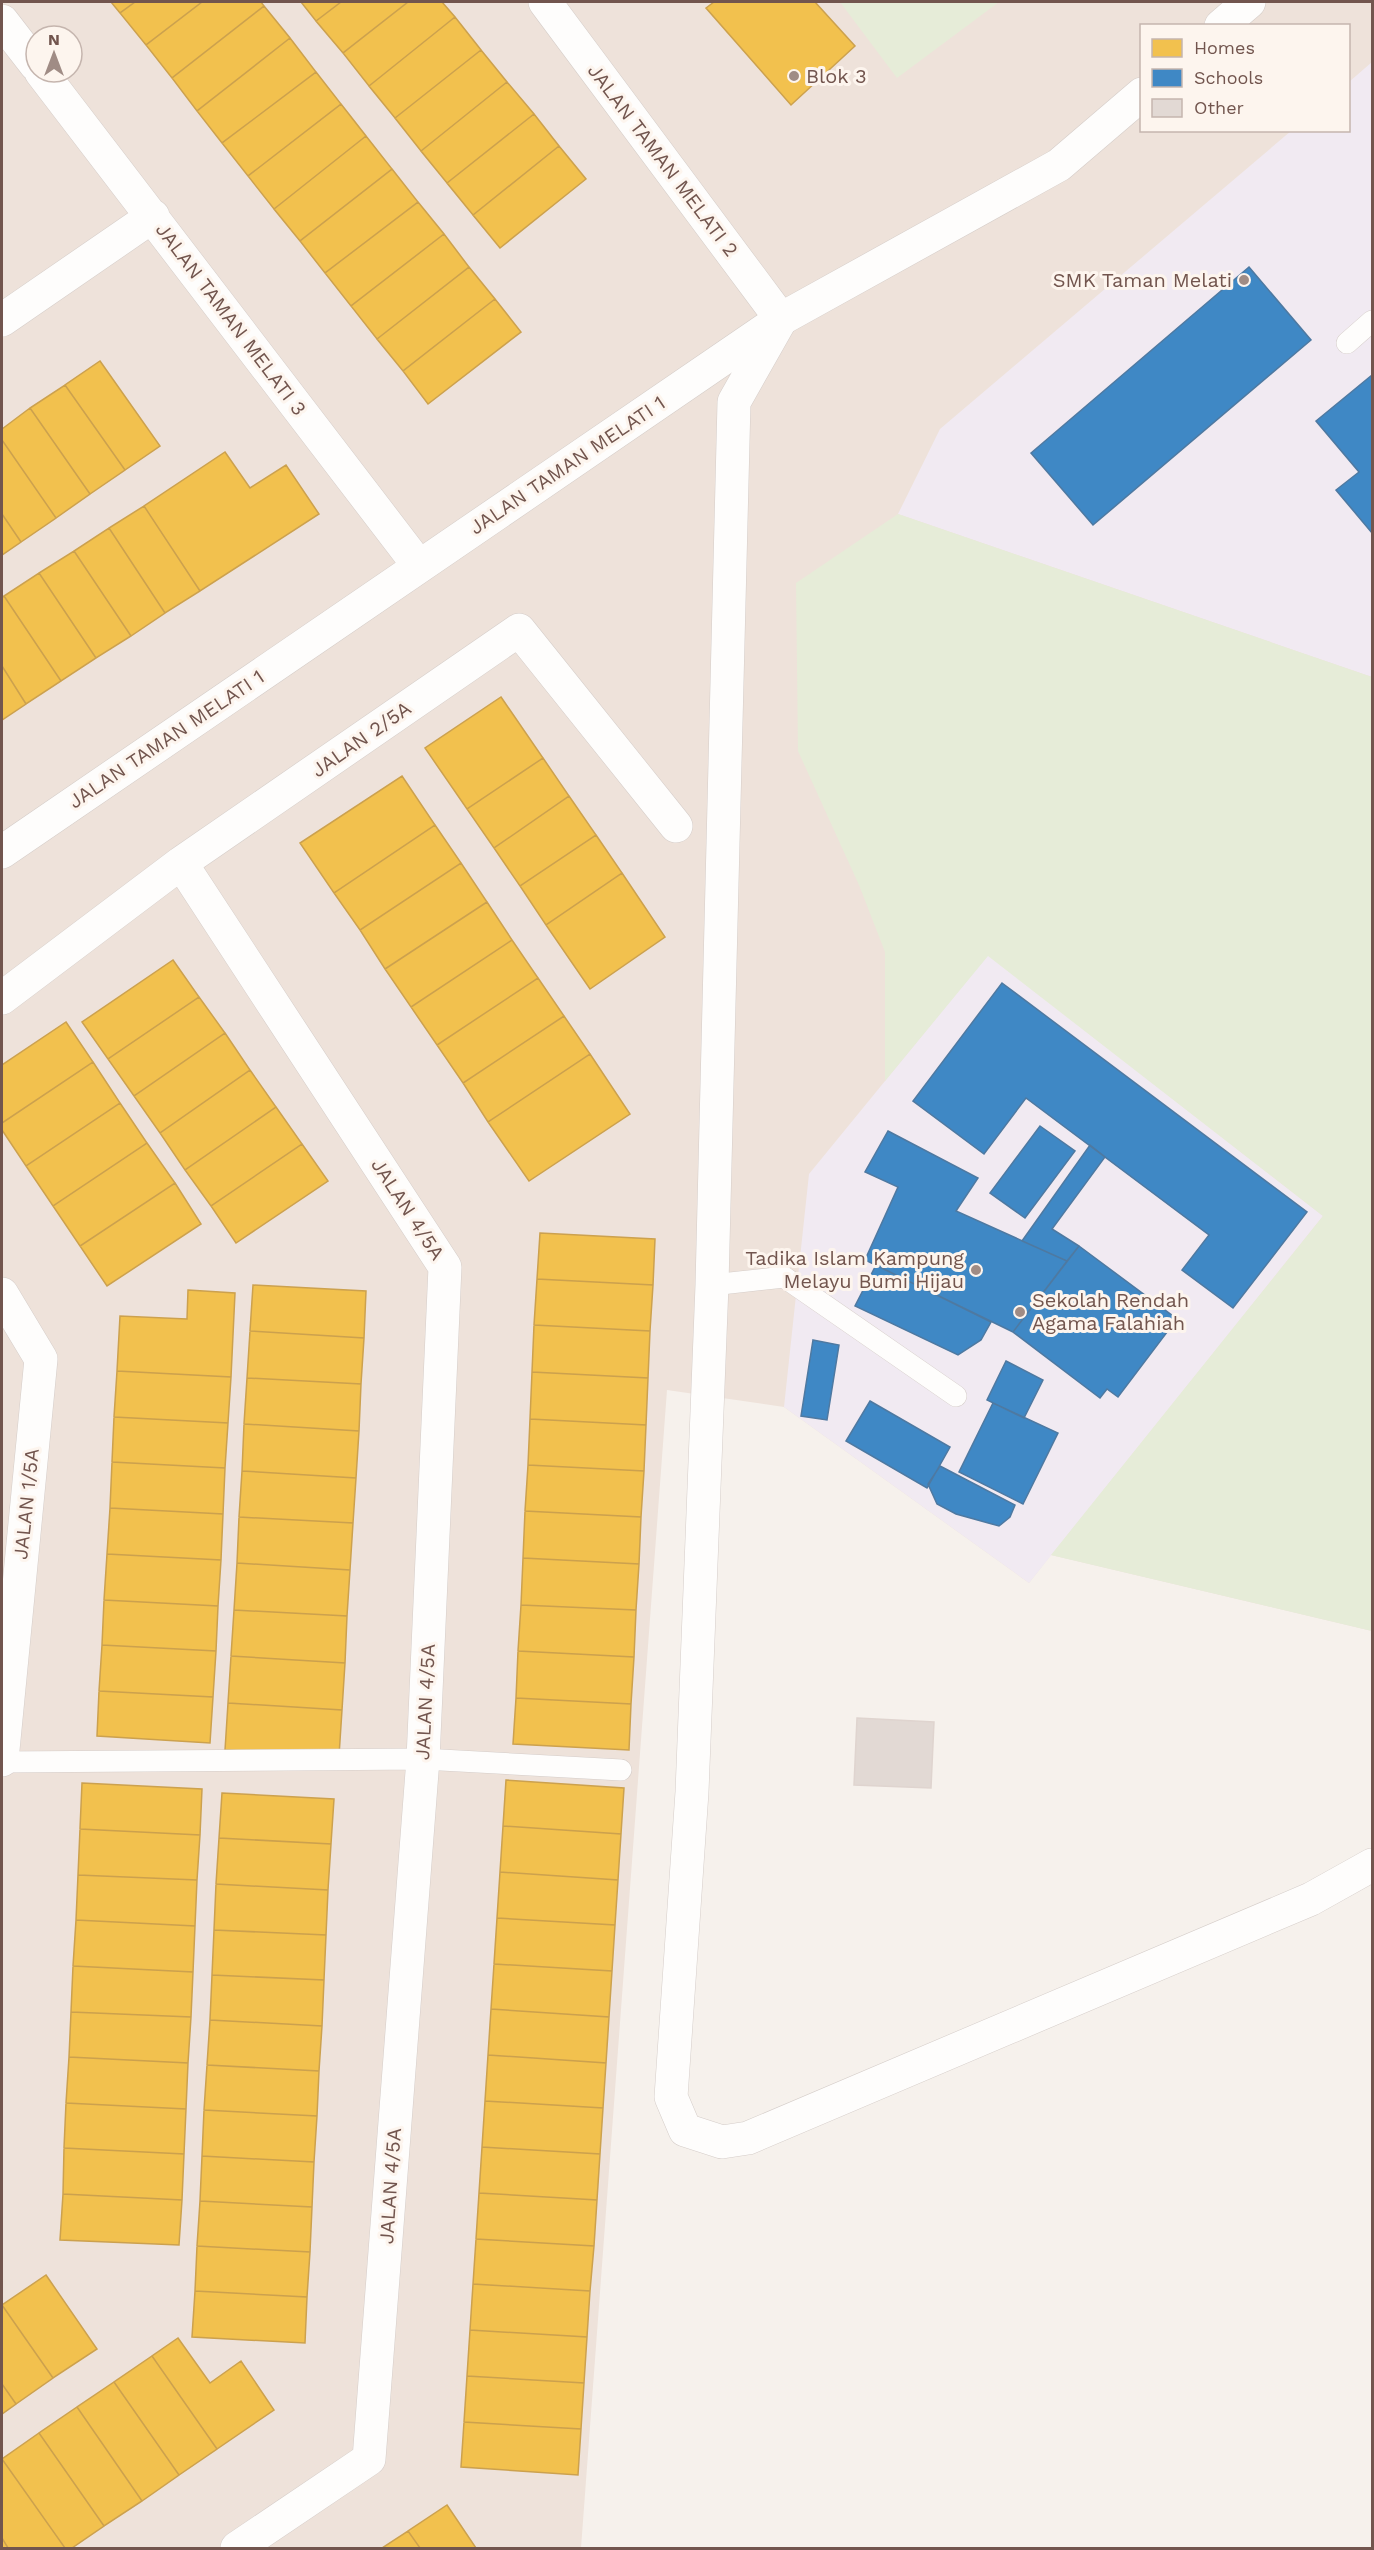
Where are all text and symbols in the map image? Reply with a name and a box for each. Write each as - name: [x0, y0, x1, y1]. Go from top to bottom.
- north arrow: [24, 24, 84, 84]
- legend: [1140, 24, 1350, 132]
- text: N: [48, 30, 60, 49]
- text: Homes: [1194, 37, 1255, 58]
- street label: JALAN TAMAN MELATI 2: [583, 59, 743, 261]
- place label: Blok 3: [806, 64, 867, 88]
- text: Schools: [1194, 67, 1263, 88]
- marker: Blok 3: [787, 69, 801, 83]
- text: Other: [1194, 97, 1244, 118]
- street label: JALAN TAMAN MELATI 3: [151, 218, 311, 420]
- place label: SMK Taman Melati: [1053, 268, 1232, 292]
- marker: SMK Taman Melati: [1237, 273, 1251, 287]
- street label: JALAN TAMAN MELATI 1: [465, 390, 669, 540]
- street label: JALAN TAMAN MELATI 1: [64, 664, 268, 814]
- street label: JALAN 2/5A: [307, 696, 415, 782]
- street label: JALAN 4/5A: [366, 1154, 450, 1264]
- place label: Tadika Islam Kampung Melayu Bumi Hijau: [745, 1246, 964, 1293]
- marker: Tadika Islam Kampung Melayu Bumi Hijau: [969, 1263, 983, 1277]
- place label: Sekolah Rendah Agama Falahiah: [1032, 1288, 1189, 1335]
- marker: Sekolah Rendah Agama Falahiah: [1013, 1305, 1027, 1319]
- street label: JALAN 1/5A: [8, 1447, 44, 1561]
- street label: JALAN 4/5A: [410, 1643, 440, 1761]
- street label: JALAN 4/5A: [374, 2127, 406, 2245]

